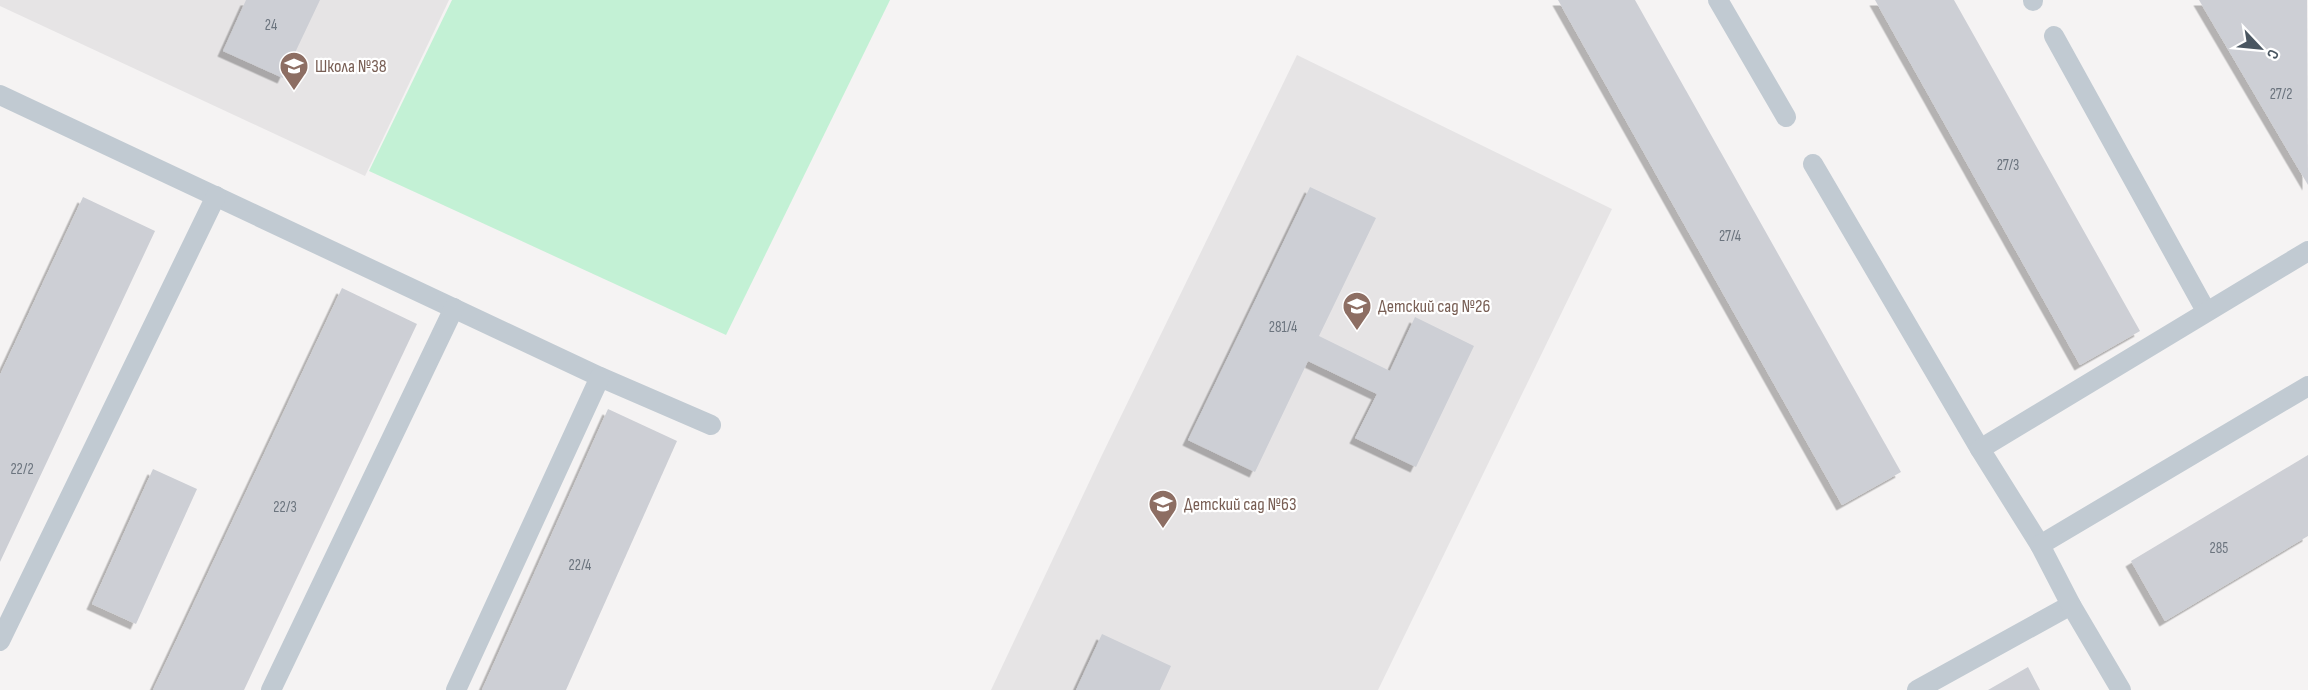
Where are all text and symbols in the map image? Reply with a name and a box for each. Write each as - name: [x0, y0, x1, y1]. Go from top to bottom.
- house number: 24: [265, 16, 277, 35]
- north arrow: [2230, 18, 2290, 78]
- text: С: [2262, 46, 2282, 62]
- school or university icon: Школа №38: [278, 50, 310, 92]
- place label: Школа №38: [315, 56, 387, 77]
- house number: 27/2: [2270, 85, 2292, 104]
- house number: 27/3: [1997, 156, 2019, 175]
- house number: 27/4: [1719, 227, 1741, 246]
- school or university icon: Детский сад №26: [1341, 290, 1373, 332]
- place label: Детский сад №26: [1378, 296, 1491, 317]
- house number: 281/4: [1269, 318, 1297, 337]
- house number: 22/2: [10, 460, 34, 479]
- school or university icon: Детский сад №63: [1147, 488, 1179, 530]
- place label: Детский сад №63: [1184, 494, 1297, 515]
- house number: 22/3: [273, 498, 297, 517]
- house number: 285: [2210, 539, 2228, 558]
- house number: 22/4: [569, 556, 591, 575]

